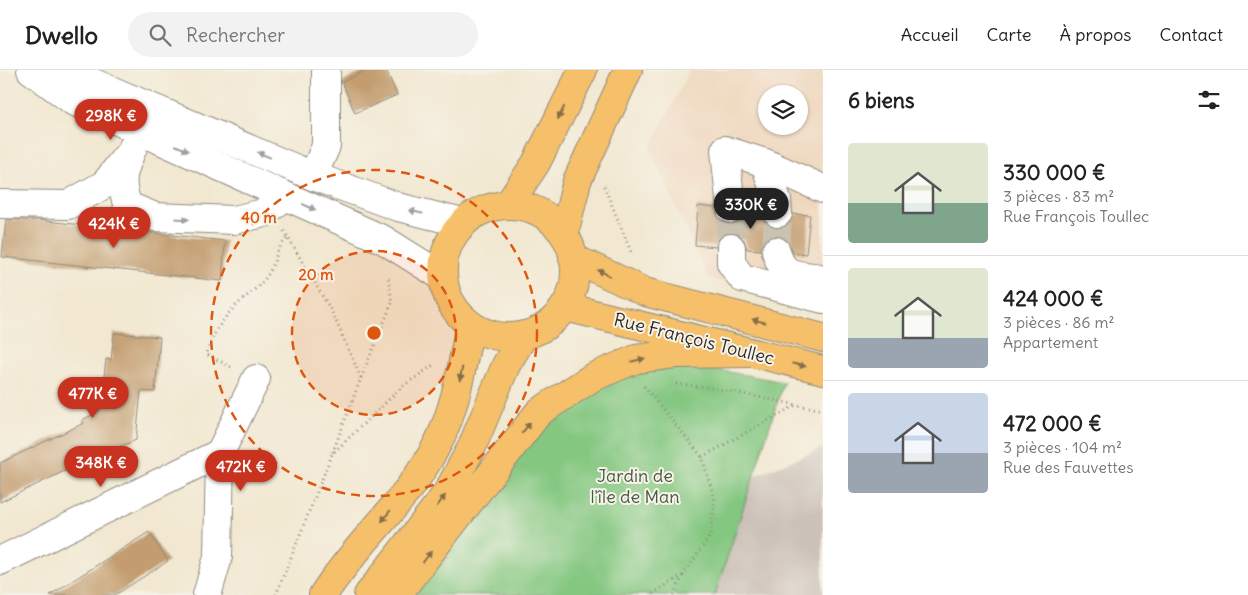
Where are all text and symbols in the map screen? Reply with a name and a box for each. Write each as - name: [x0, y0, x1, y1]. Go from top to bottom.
- search box: [128, 12, 478, 57]
- text: Dwello: [25, 20, 98, 50]
- icon: search: [146, 21, 174, 49]
- text: Rechercher: [186, 23, 285, 47]
- text: Accueil: [901, 23, 959, 46]
- text: Carte: [987, 23, 1032, 46]
- text: À propos: [1060, 23, 1131, 46]
- text: Contact: [1159, 23, 1223, 46]
- map controls: [758, 85, 808, 135]
- button: layers: [758, 85, 808, 135]
- icon: filters: [1195, 86, 1223, 114]
- text: 6 biens: [848, 87, 914, 114]
- pin: 298K €: [70, 98, 152, 141]
- text: 298K €: [85, 105, 137, 125]
- one-way arrow: [557, 106, 565, 121]
- one-way arrow: [175, 145, 189, 153]
- one-way arrow: [256, 151, 271, 159]
- text: 330 000 €: [1003, 159, 1106, 186]
- icon: home: [888, 163, 948, 223]
- text: 3 pièces · 83 m²: [1003, 186, 1114, 206]
- pin: 330K €: [710, 188, 792, 230]
- text: 330K €: [725, 194, 777, 214]
- one-way arrow: [302, 204, 316, 212]
- pin: 424K €: [73, 206, 155, 249]
- text: Rue François Toullec: [1003, 206, 1149, 226]
- text: 40 m: [241, 208, 277, 227]
- one-way arrow: [408, 208, 423, 216]
- text: 424K €: [89, 213, 140, 233]
- one-way arrow: [174, 215, 190, 223]
- text: 20 m: [299, 265, 333, 284]
- one-way arrow: [597, 269, 611, 277]
- text: 424 000 €: [1003, 285, 1103, 312]
- icon: home: [888, 288, 948, 348]
- street label: Rue François Toullec: [612, 307, 777, 370]
- text: 3 pièces · 86 m²: [1003, 312, 1114, 332]
- one-way arrow: [751, 317, 766, 325]
- centre of rings: [365, 324, 383, 342]
- text: Appartement: [1003, 332, 1098, 352]
- one-way arrow: [630, 356, 645, 364]
- one-way arrow: [791, 361, 806, 369]
- one-way arrow: [456, 366, 464, 382]
- pin: 477K €: [52, 376, 134, 419]
- text: 477K €: [69, 383, 117, 403]
- text: 472 000 €: [1003, 410, 1102, 437]
- icon: home: [888, 413, 948, 473]
- one-way arrow: [521, 422, 532, 435]
- text: 3 pièces · 104 m²: [1003, 437, 1122, 457]
- pin: 348K €: [60, 446, 142, 488]
- pin: 472K €: [200, 450, 282, 492]
- text: 348K €: [75, 452, 127, 472]
- text: 472K €: [216, 456, 266, 476]
- text: Rue des Fauvettes: [1003, 457, 1133, 477]
- park label: Jardin de l'île de Man: [590, 464, 680, 508]
- one-way arrow: [436, 494, 446, 508]
- one-way arrow: [380, 509, 391, 522]
- one-way arrow: [422, 550, 432, 564]

